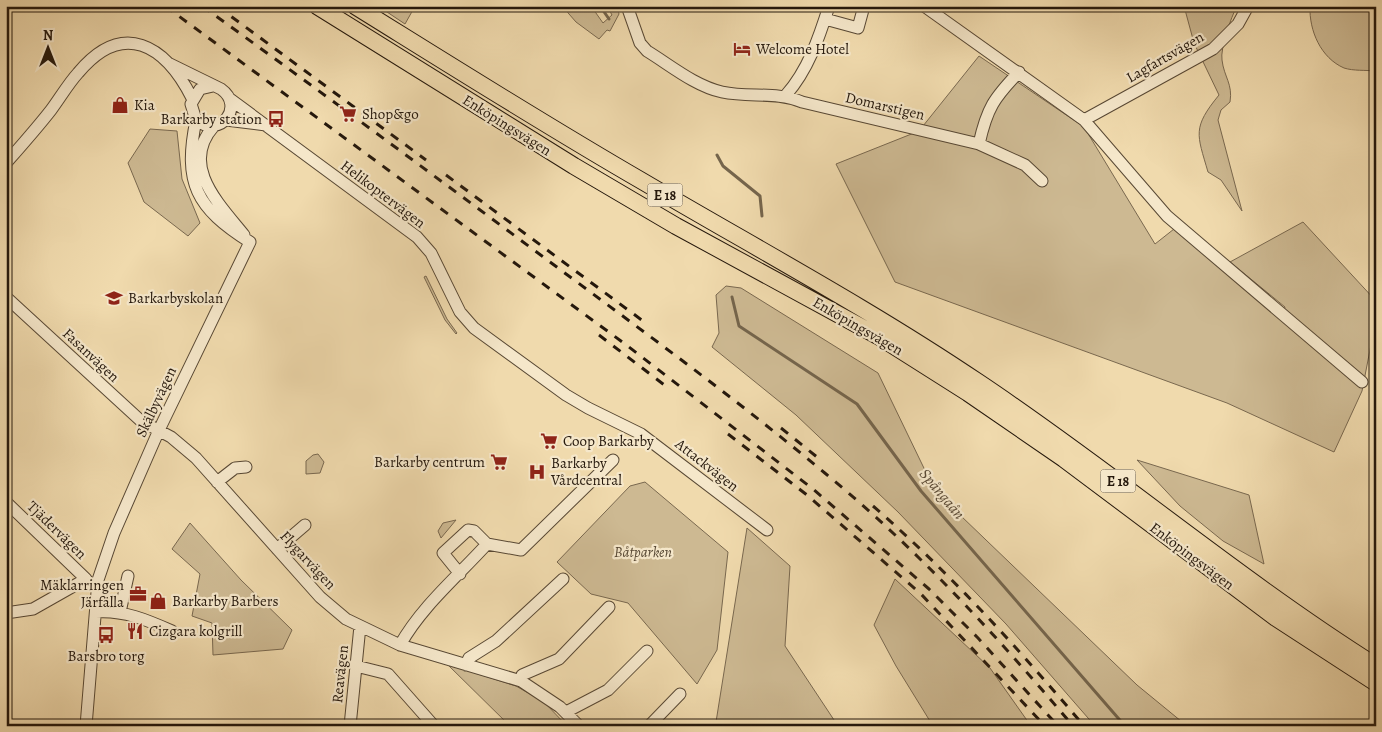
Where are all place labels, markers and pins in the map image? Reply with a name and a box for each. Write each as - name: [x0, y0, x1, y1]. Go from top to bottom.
- hotel icon: Welcome Hotel: [732, 39, 752, 59]
- place label: Welcome Hotel: [755, 39, 849, 59]
- shop icon: Kia: [110, 95, 130, 115]
- place label: Kia: [134, 95, 155, 115]
- supermarket icon: Shop&go: [338, 104, 358, 124]
- place label: Shop&go: [362, 104, 419, 124]
- place label: Barkarby station: [161, 109, 262, 129]
- bus stop icon: Barkarby station: [266, 109, 286, 129]
- school or university icon: Barkarbyskolan: [104, 288, 124, 308]
- place label: Barkarbyskolan: [128, 288, 223, 308]
- supermarket icon: Coop Barkarby: [539, 431, 559, 451]
- place label: Coop Barkarby: [563, 431, 654, 451]
- place label: Barkarby centrum: [374, 452, 486, 472]
- supermarket icon: Barkarby centrum: [489, 452, 509, 472]
- place label: Barkarby Vårdcentral: [550, 453, 622, 490]
- hospital icon: Barkarby Vårdcentral: [527, 462, 547, 482]
- place label: Mäklarringen Järfälla: [40, 575, 124, 612]
- office icon: Mäklarringen Järfälla: [128, 584, 148, 604]
- shop icon: Barkarby Barbers: [148, 591, 168, 611]
- place label: Barkarby Barbers: [172, 591, 278, 611]
- restaurant icon: Cizgara kolgrill: [125, 621, 145, 641]
- place label: Cizgara kolgrill: [149, 621, 243, 641]
- bus stop icon: Barsbro torg: [96, 625, 116, 645]
- place label: Barsbro torg: [67, 646, 145, 666]

